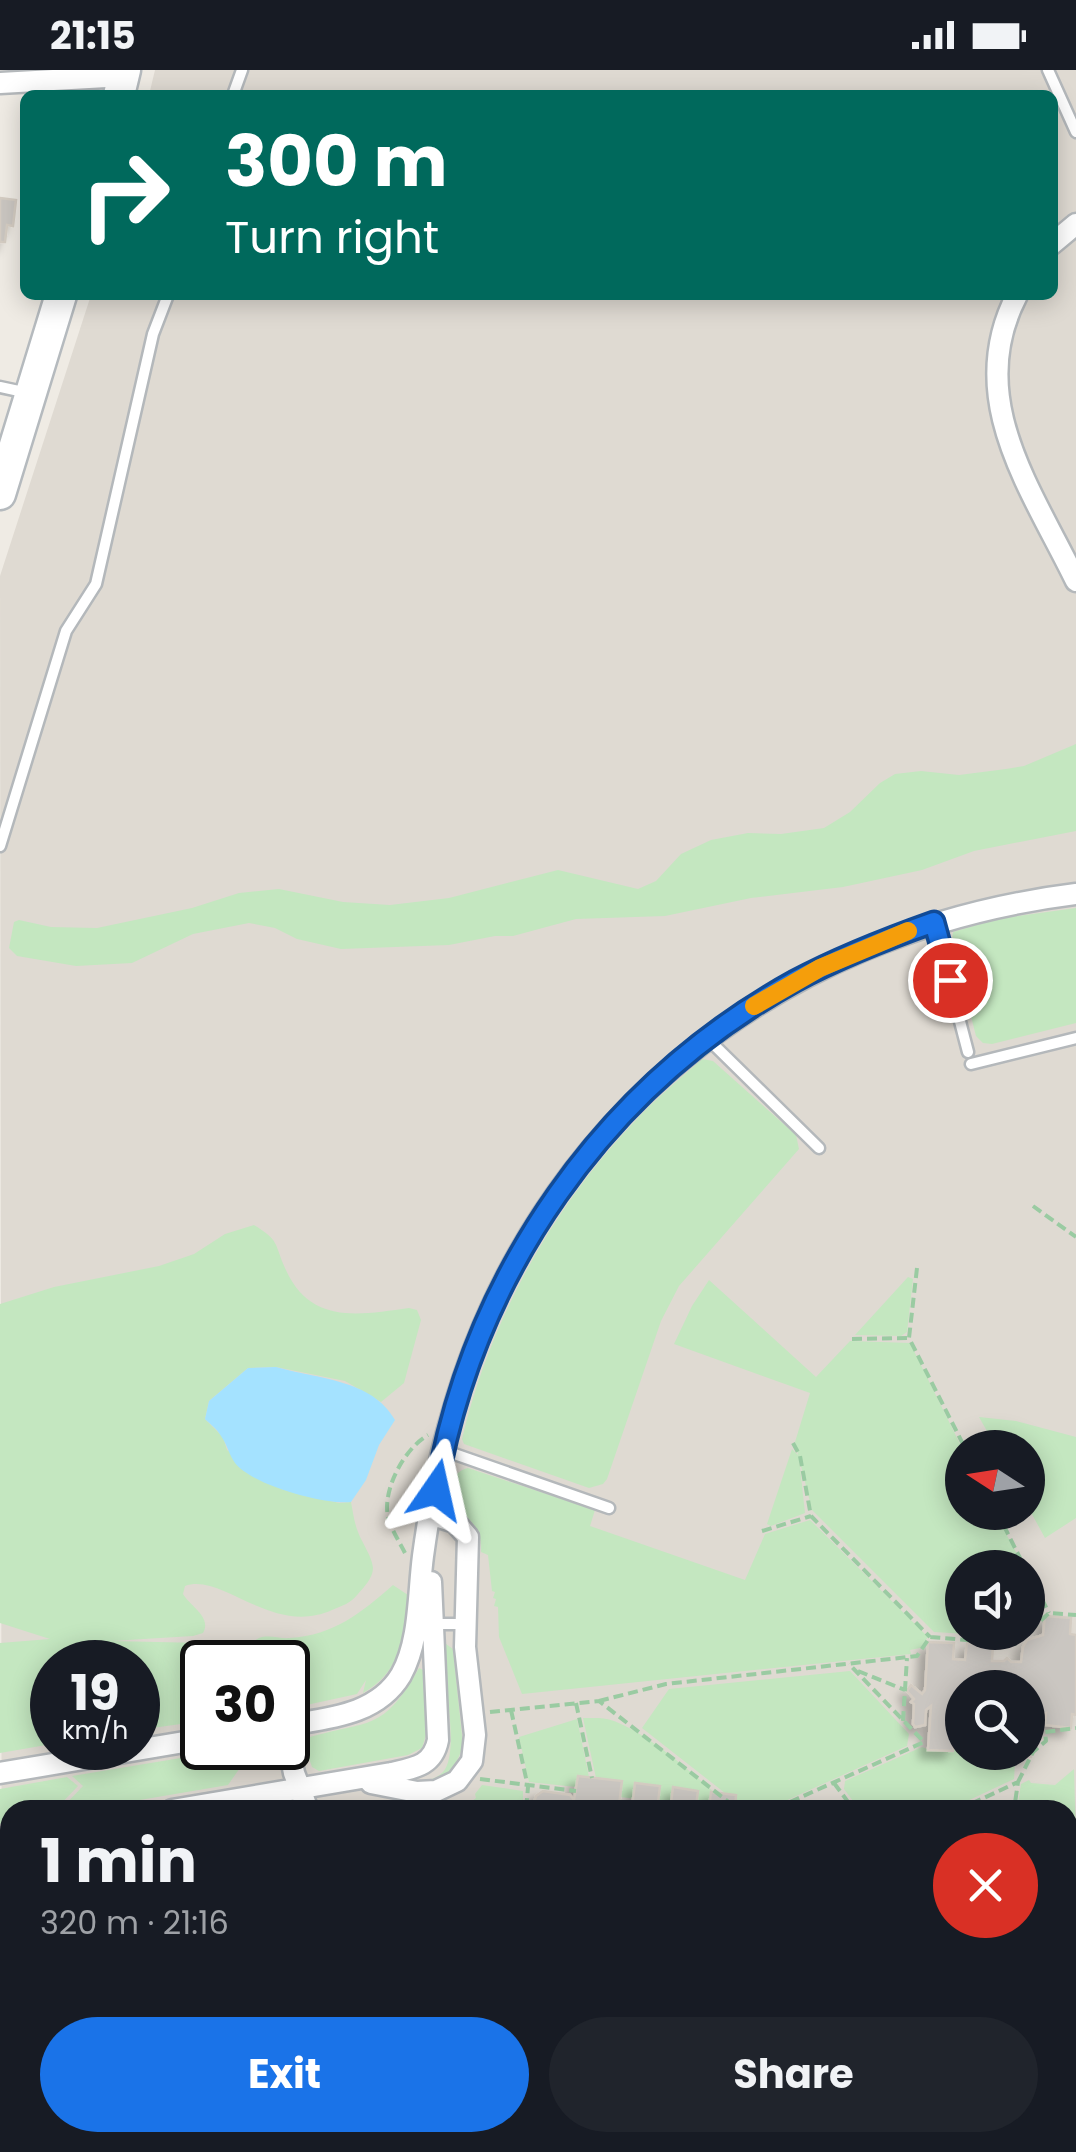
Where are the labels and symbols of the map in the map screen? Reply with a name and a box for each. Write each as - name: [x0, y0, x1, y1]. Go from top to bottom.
- pin: [908, 938, 993, 1023]
- north arrow: [945, 1430, 1045, 1530]
- position arrow: [384, 1438, 488, 1542]
- speed limit sign: 30: [180, 1640, 310, 1770]

